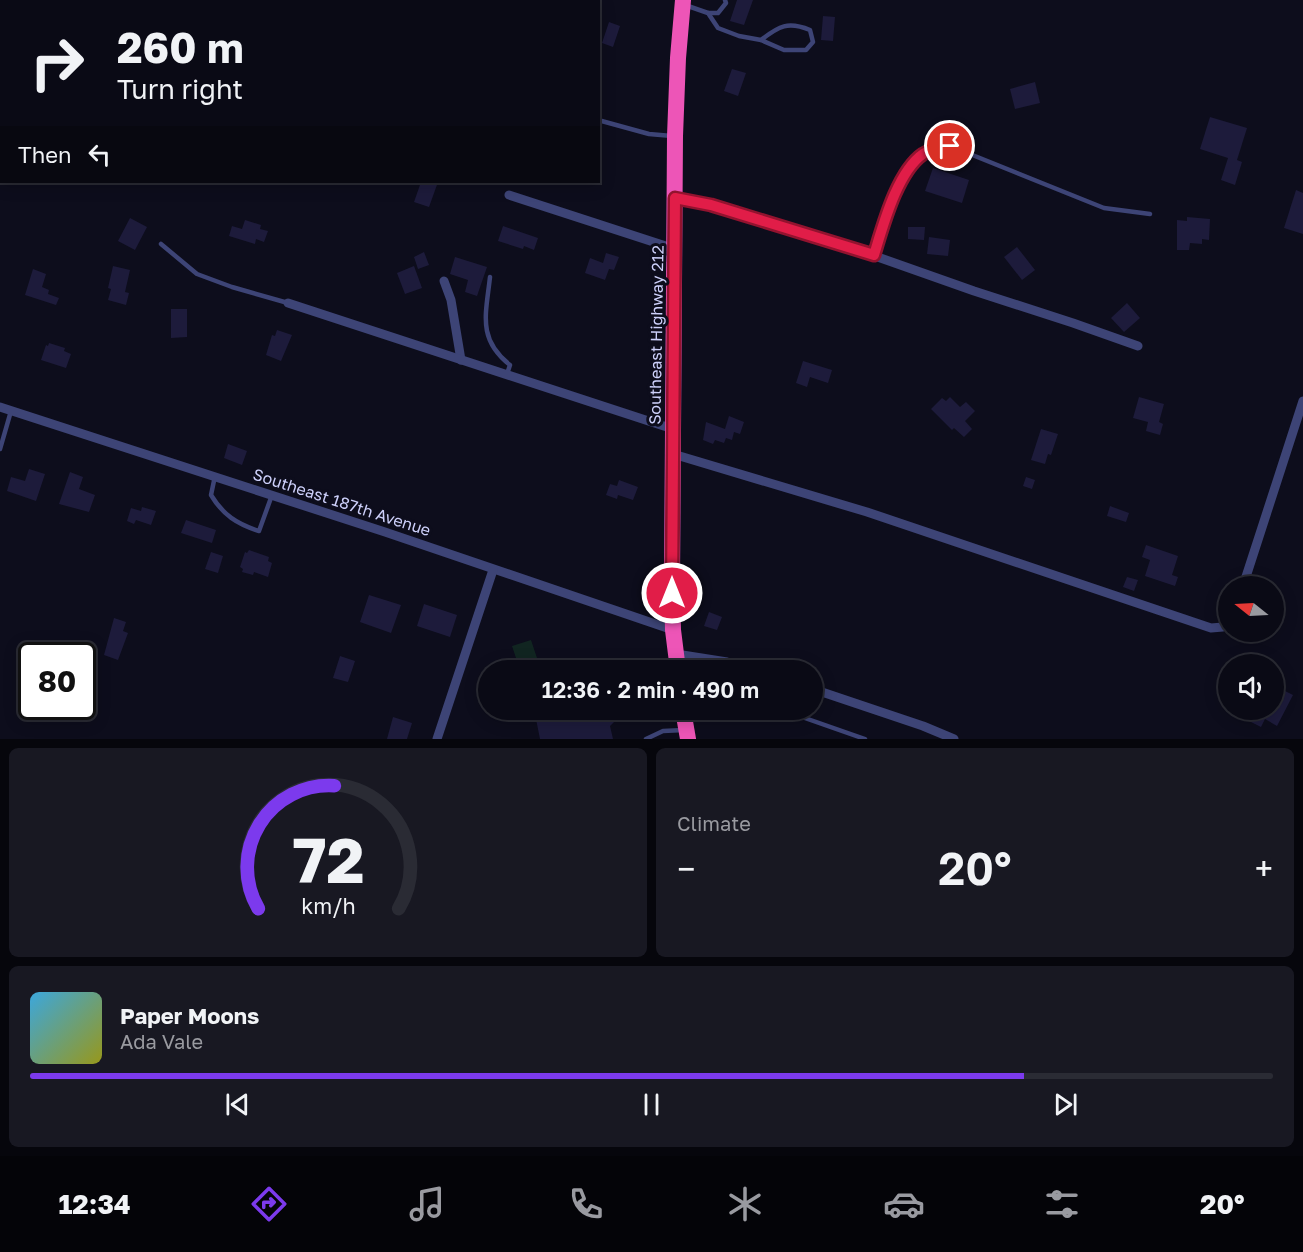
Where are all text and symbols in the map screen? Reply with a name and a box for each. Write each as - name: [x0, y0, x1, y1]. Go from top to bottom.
- text: 260 m: [117, 22, 244, 72]
- icon: right: [18, 24, 96, 102]
- text: Turn right: [117, 73, 243, 105]
- pin: [924, 120, 975, 171]
- icon: arrive: [933, 129, 966, 162]
- icon: left: [83, 138, 116, 171]
- text: Then: [18, 141, 71, 168]
- street label: Southeast Highway 212: [644, 245, 668, 425]
- street label: Southeast 187th Avenue: [251, 464, 433, 540]
- position arrow: [640, 561, 704, 625]
- north arrow: [1218, 576, 1284, 642]
- map controls: [1218, 576, 1284, 720]
- speed limit sign: 80: [18, 642, 96, 720]
- button: sound: [1218, 654, 1284, 720]
- text: 12:36 · 2 min · 490 m: [542, 676, 759, 703]
- text: Climate: [677, 811, 751, 835]
- text: 72: [292, 822, 364, 897]
- text: 20°: [938, 841, 1012, 895]
- text: −: [677, 849, 695, 888]
- text: +: [1255, 849, 1273, 888]
- text: km/h: [301, 894, 355, 920]
- text: Paper Moons: [120, 1002, 259, 1029]
- text: Ada Vale: [120, 1029, 203, 1053]
- icon: previous: [221, 1088, 254, 1121]
- icon: pause: [635, 1088, 668, 1121]
- icon: next: [1049, 1088, 1082, 1121]
- icon: directions: [248, 1183, 290, 1225]
- icon: music: [406, 1183, 448, 1225]
- icon: phone: [565, 1183, 607, 1225]
- icon: climate: [724, 1183, 766, 1225]
- icon: car: [883, 1183, 925, 1225]
- icon: filters: [1041, 1183, 1083, 1225]
- text: 12:34: [58, 1188, 131, 1220]
- text: 20°: [1200, 1188, 1245, 1220]

